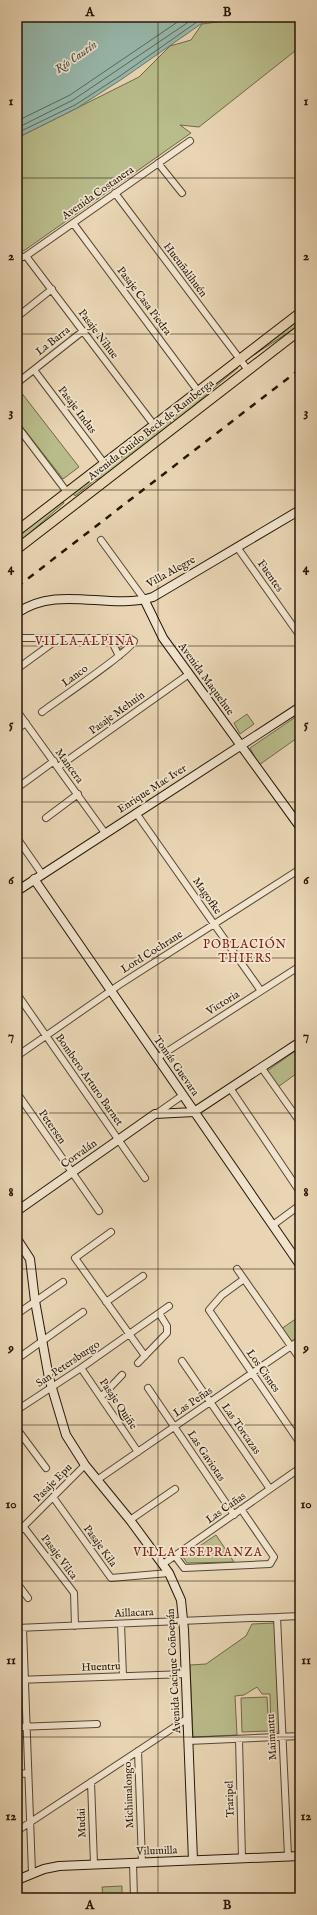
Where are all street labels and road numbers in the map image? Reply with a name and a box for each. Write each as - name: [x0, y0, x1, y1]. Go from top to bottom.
- street label: Avenida Costanera: [58, 163, 137, 224]
- street label: Hueuñalihuén: [160, 240, 210, 300]
- street label: Pasaje Casa Piedra: [114, 264, 175, 338]
- street label: Pasaje Nihue: [75, 306, 121, 362]
- street label: La Barra: [33, 323, 73, 359]
- street label: Avenida Guido Beck de Ramberga: [84, 376, 217, 484]
- street label: Pasaje Indus: [55, 384, 99, 437]
- street label: Villa Alegre: [143, 553, 198, 592]
- street label: Fuentes: [254, 557, 286, 595]
- street label: Avenida Maquehue: [174, 639, 237, 718]
- street label: Lanco: [59, 662, 91, 690]
- street label: Pasaje Mehuín: [86, 688, 148, 738]
- street label: Mancera: [52, 746, 86, 786]
- street label: Enrique Mac Iver: [115, 761, 189, 817]
- street label: Magofke: [189, 875, 225, 917]
- street label: Lord Cochrane: [119, 927, 185, 977]
- street label: Victoria: [203, 987, 242, 1019]
- street label: Bombero Arturo Barnet: [52, 1031, 126, 1129]
- street label: Tomás Guevara: [150, 1033, 202, 1099]
- street label: Petersen: [35, 1107, 69, 1147]
- street label: Corvalán: [58, 1136, 100, 1172]
- street label: San Petersburgo: [33, 1337, 103, 1391]
- street label: Los Cisnes: [243, 1347, 283, 1395]
- street label: Pasaje Quiñe: [96, 1376, 140, 1432]
- street label: Las Peñas: [171, 1384, 216, 1420]
- street label: Las Torcazas: [218, 1401, 264, 1457]
- street label: Las Gaviotas: [184, 1428, 228, 1484]
- street label: Pasaje Epu: [31, 1461, 75, 1505]
- street label: Las Cañas: [203, 1489, 249, 1527]
- street label: Pasaje Kila: [80, 1522, 120, 1570]
- street label: Pasaje Vilca: [38, 1532, 80, 1582]
- street label: Aillacara: [113, 1605, 154, 1621]
- street label: Avenida Cacique Coñoepán: [164, 1608, 184, 1735]
- street label: Huentru: [81, 1659, 121, 1675]
- street label: Maimantu: [264, 1713, 280, 1761]
- street label: Michimalongo: [121, 1761, 137, 1829]
- street label: Traripel: [222, 1780, 238, 1818]
- street label: Mudai: [74, 1808, 90, 1838]
- street label: Vilumilla: [135, 1843, 178, 1859]

